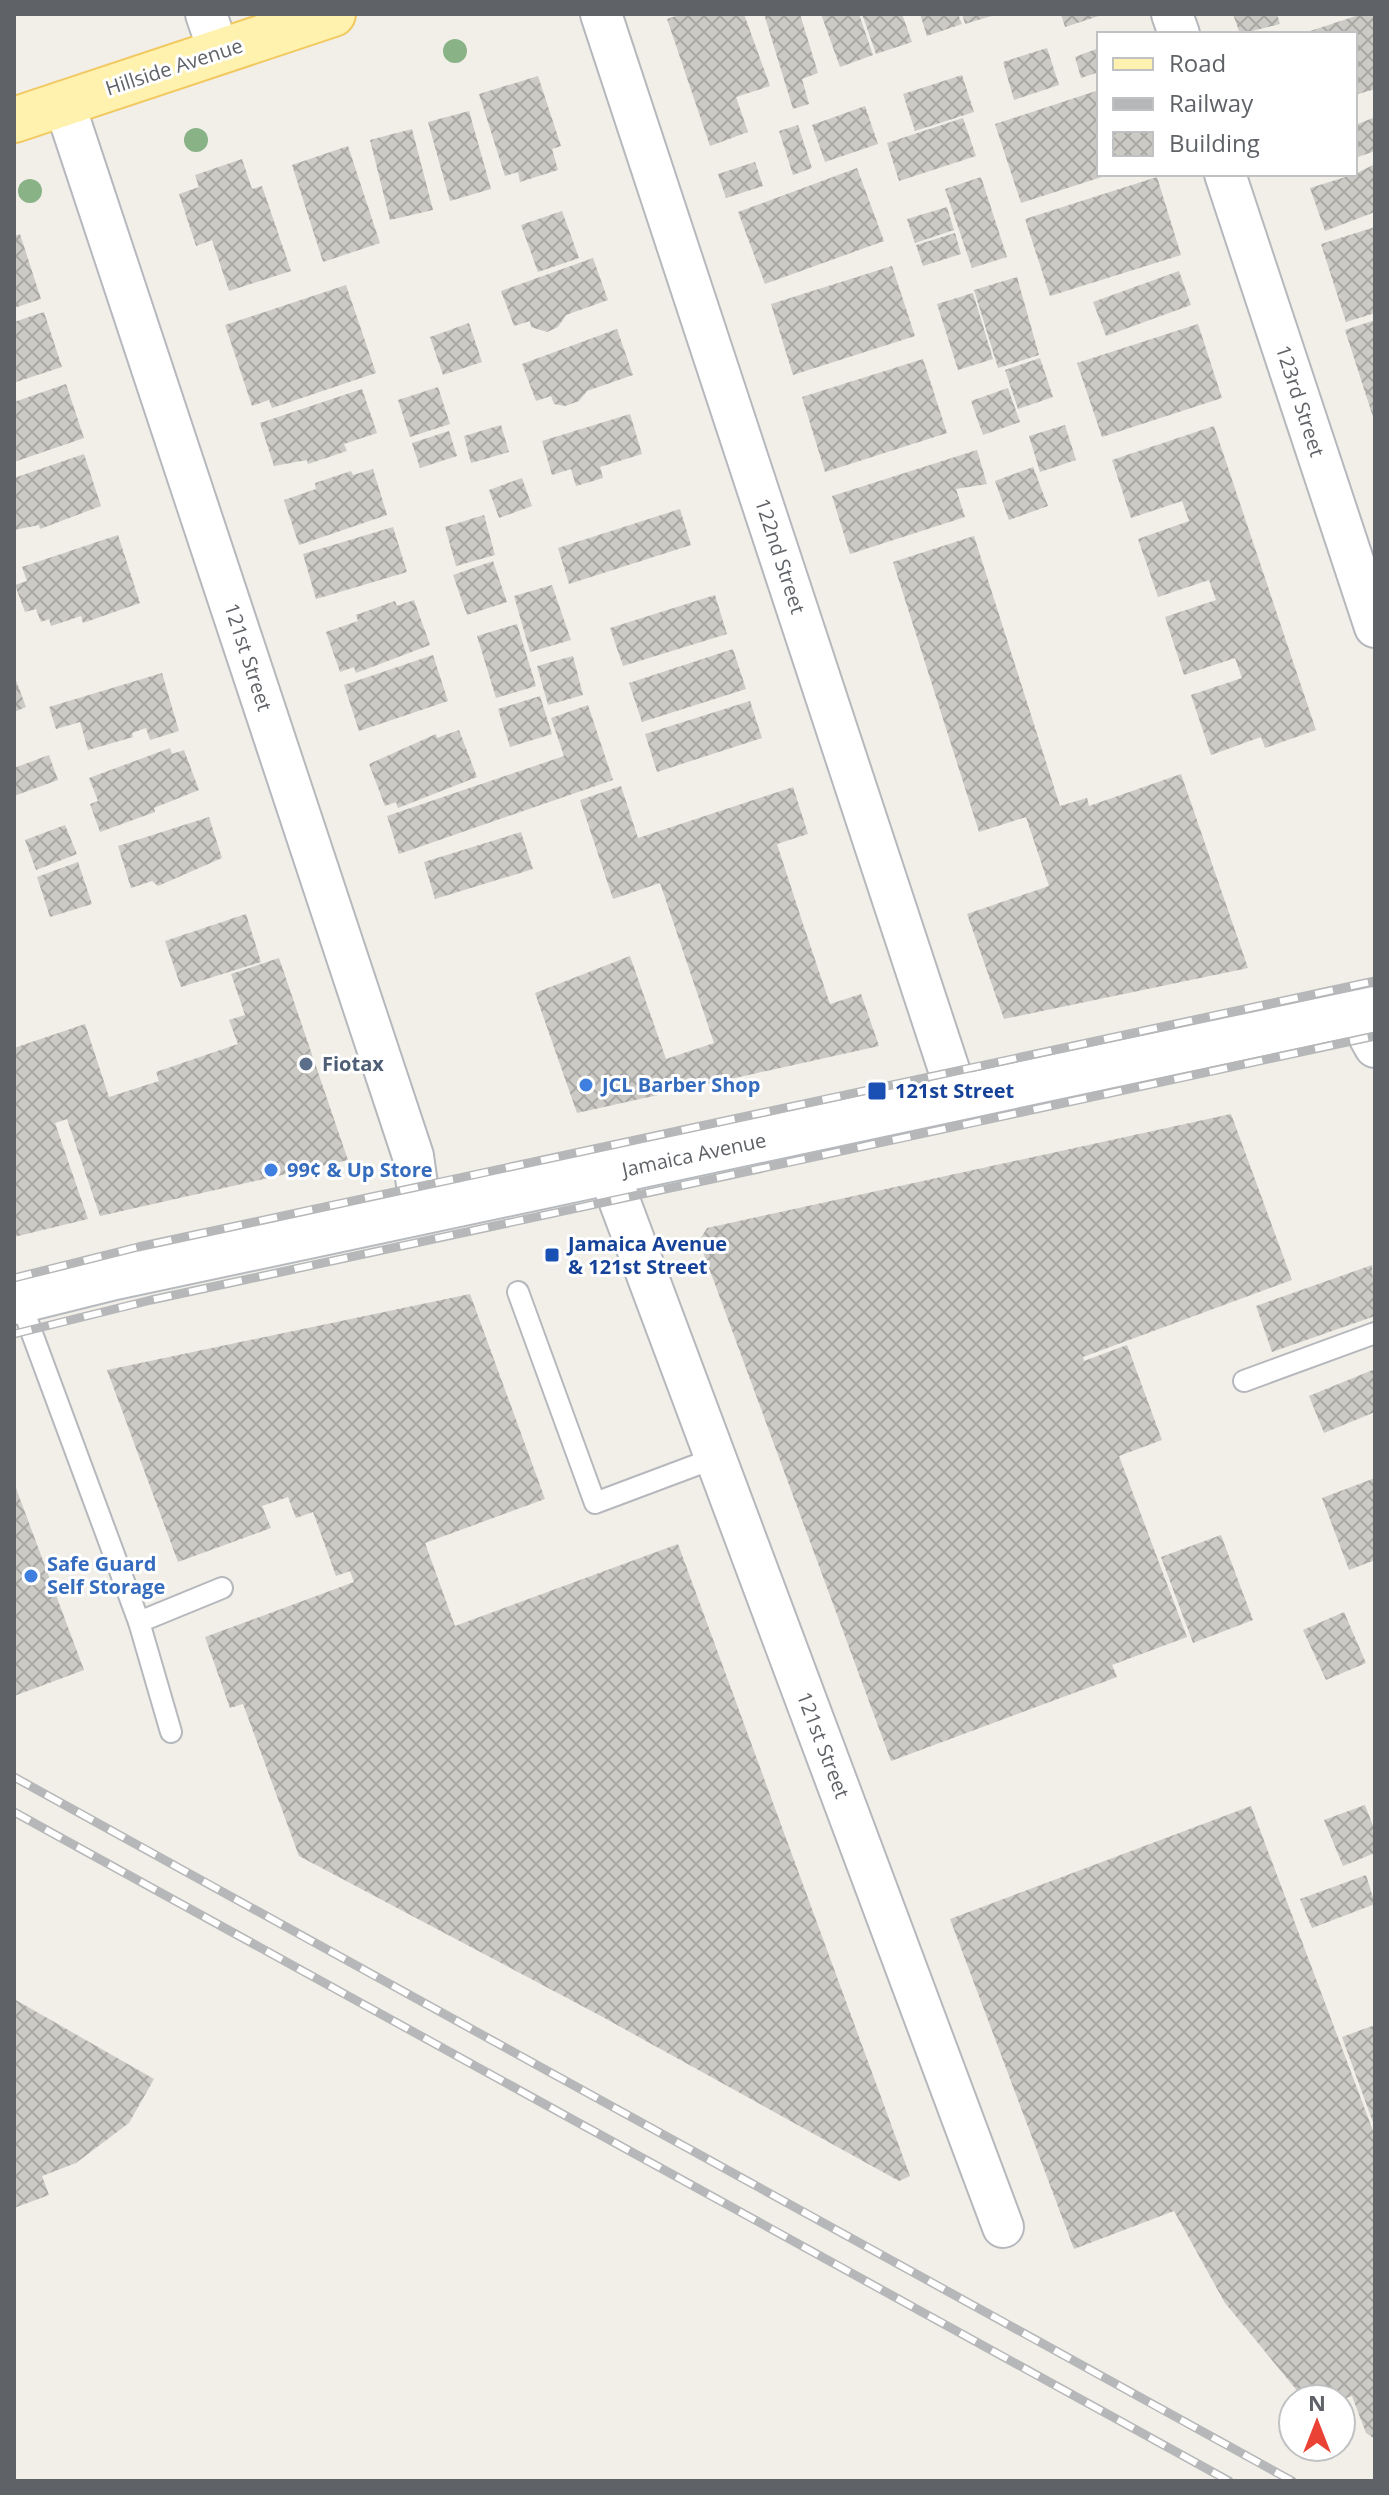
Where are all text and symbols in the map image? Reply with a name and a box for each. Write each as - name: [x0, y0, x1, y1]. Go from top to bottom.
- street label: Hillside Avenue: [102, 32, 246, 101]
- legend: [1097, 32, 1357, 176]
- text: Road: [1169, 46, 1226, 79]
- text: Railway: [1169, 86, 1254, 119]
- text: Building: [1169, 126, 1260, 159]
- street label: 123rd Street: [1270, 342, 1331, 460]
- street label: 122nd Street: [749, 495, 812, 617]
- street label: 121st Street: [218, 599, 279, 714]
- place label: Fiotax: [322, 1050, 384, 1077]
- marker: Fiotax: [297, 1055, 315, 1073]
- place label: JCL Barber Shop: [600, 1071, 760, 1098]
- marker: JCL Barber Shop: [577, 1076, 595, 1094]
- place label: 121st Street: [895, 1077, 1015, 1104]
- marker: 121st Street: [866, 1080, 888, 1102]
- street label: Jamaica Avenue: [617, 1126, 768, 1183]
- place label: 99¢ & Up Store: [287, 1156, 433, 1183]
- marker: 99¢ & Up Store: [262, 1161, 280, 1179]
- place label: Jamaica Avenue & 121st Street: [566, 1230, 727, 1280]
- marker: Jamaica Avenue & 121st Street: [543, 1246, 561, 1264]
- place label: Safe Guard Self Storage: [47, 1550, 165, 1600]
- marker: Safe Guard Self Storage: [22, 1567, 40, 1585]
- street label: 121st Street: [791, 1688, 856, 1802]
- north arrow: [1277, 2383, 1357, 2463]
- text: N: [1308, 2387, 1326, 2417]

